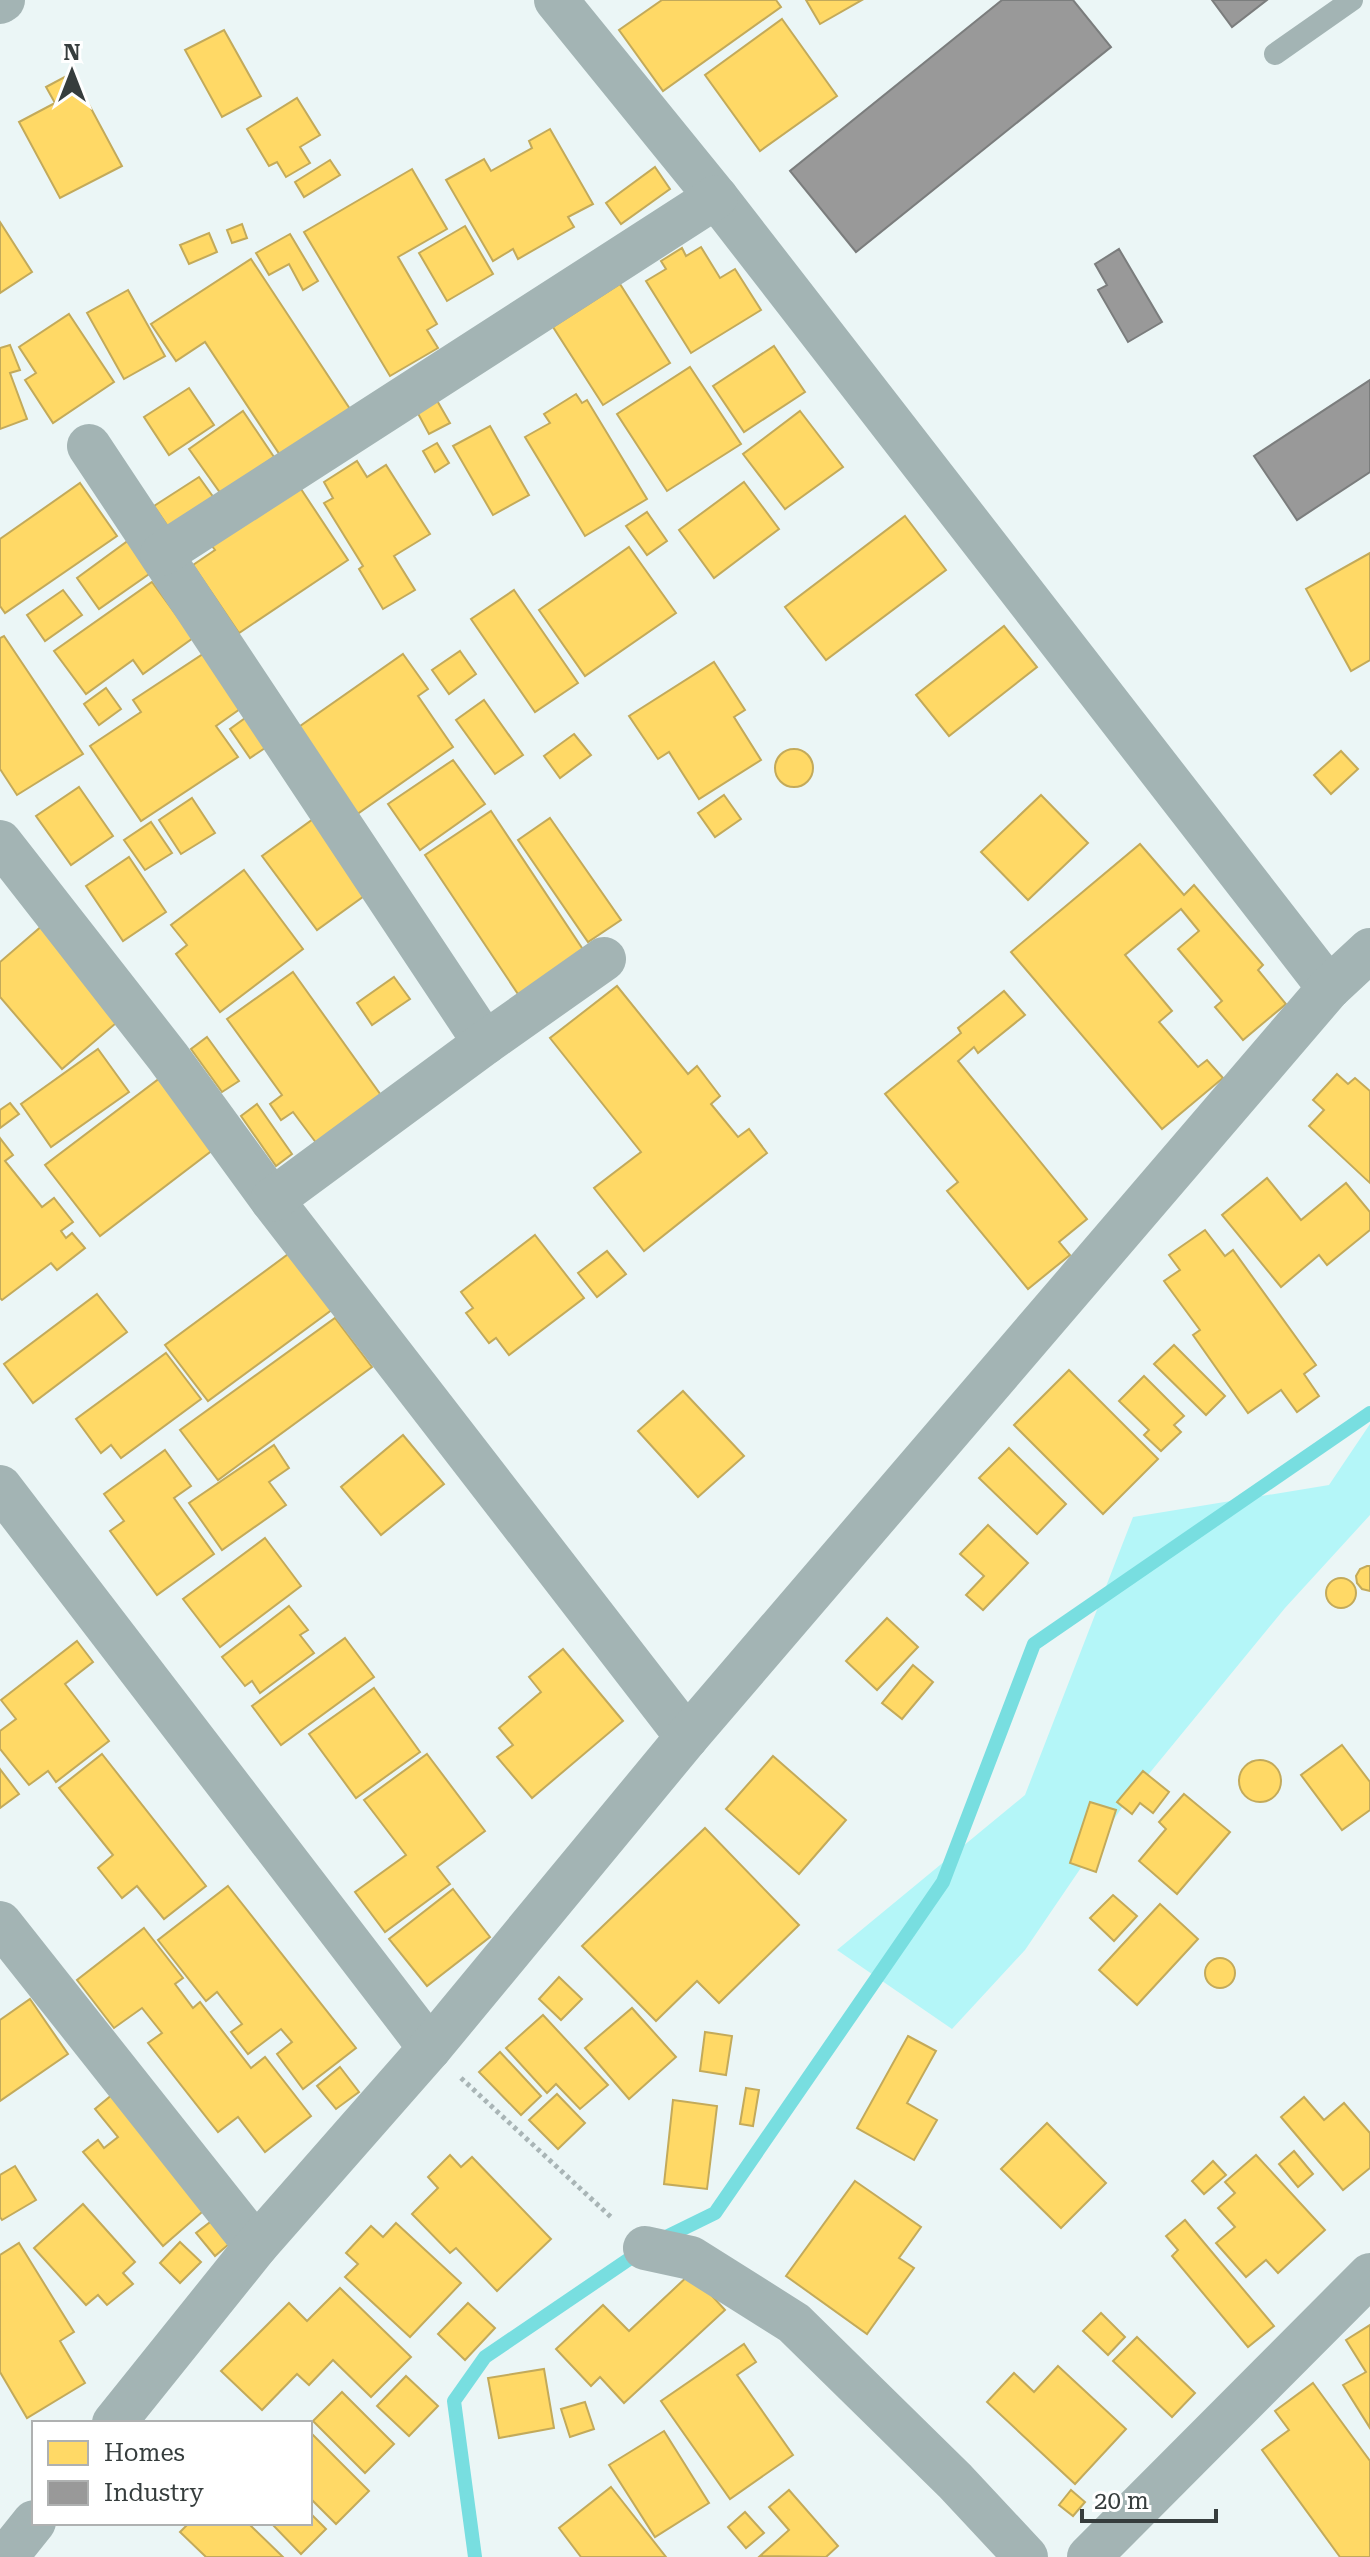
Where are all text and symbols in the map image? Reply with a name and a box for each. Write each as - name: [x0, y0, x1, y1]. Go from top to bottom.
- north arrow: [32, 32, 112, 112]
- text: N: [64, 40, 81, 65]
- legend: [32, 2421, 312, 2525]
- text: Homes: [104, 2439, 185, 2467]
- scale bar: [1082, 2473, 1216, 2523]
- text: Industry: [104, 2479, 205, 2507]
- text: 20 m: [1094, 2487, 1149, 2515]

